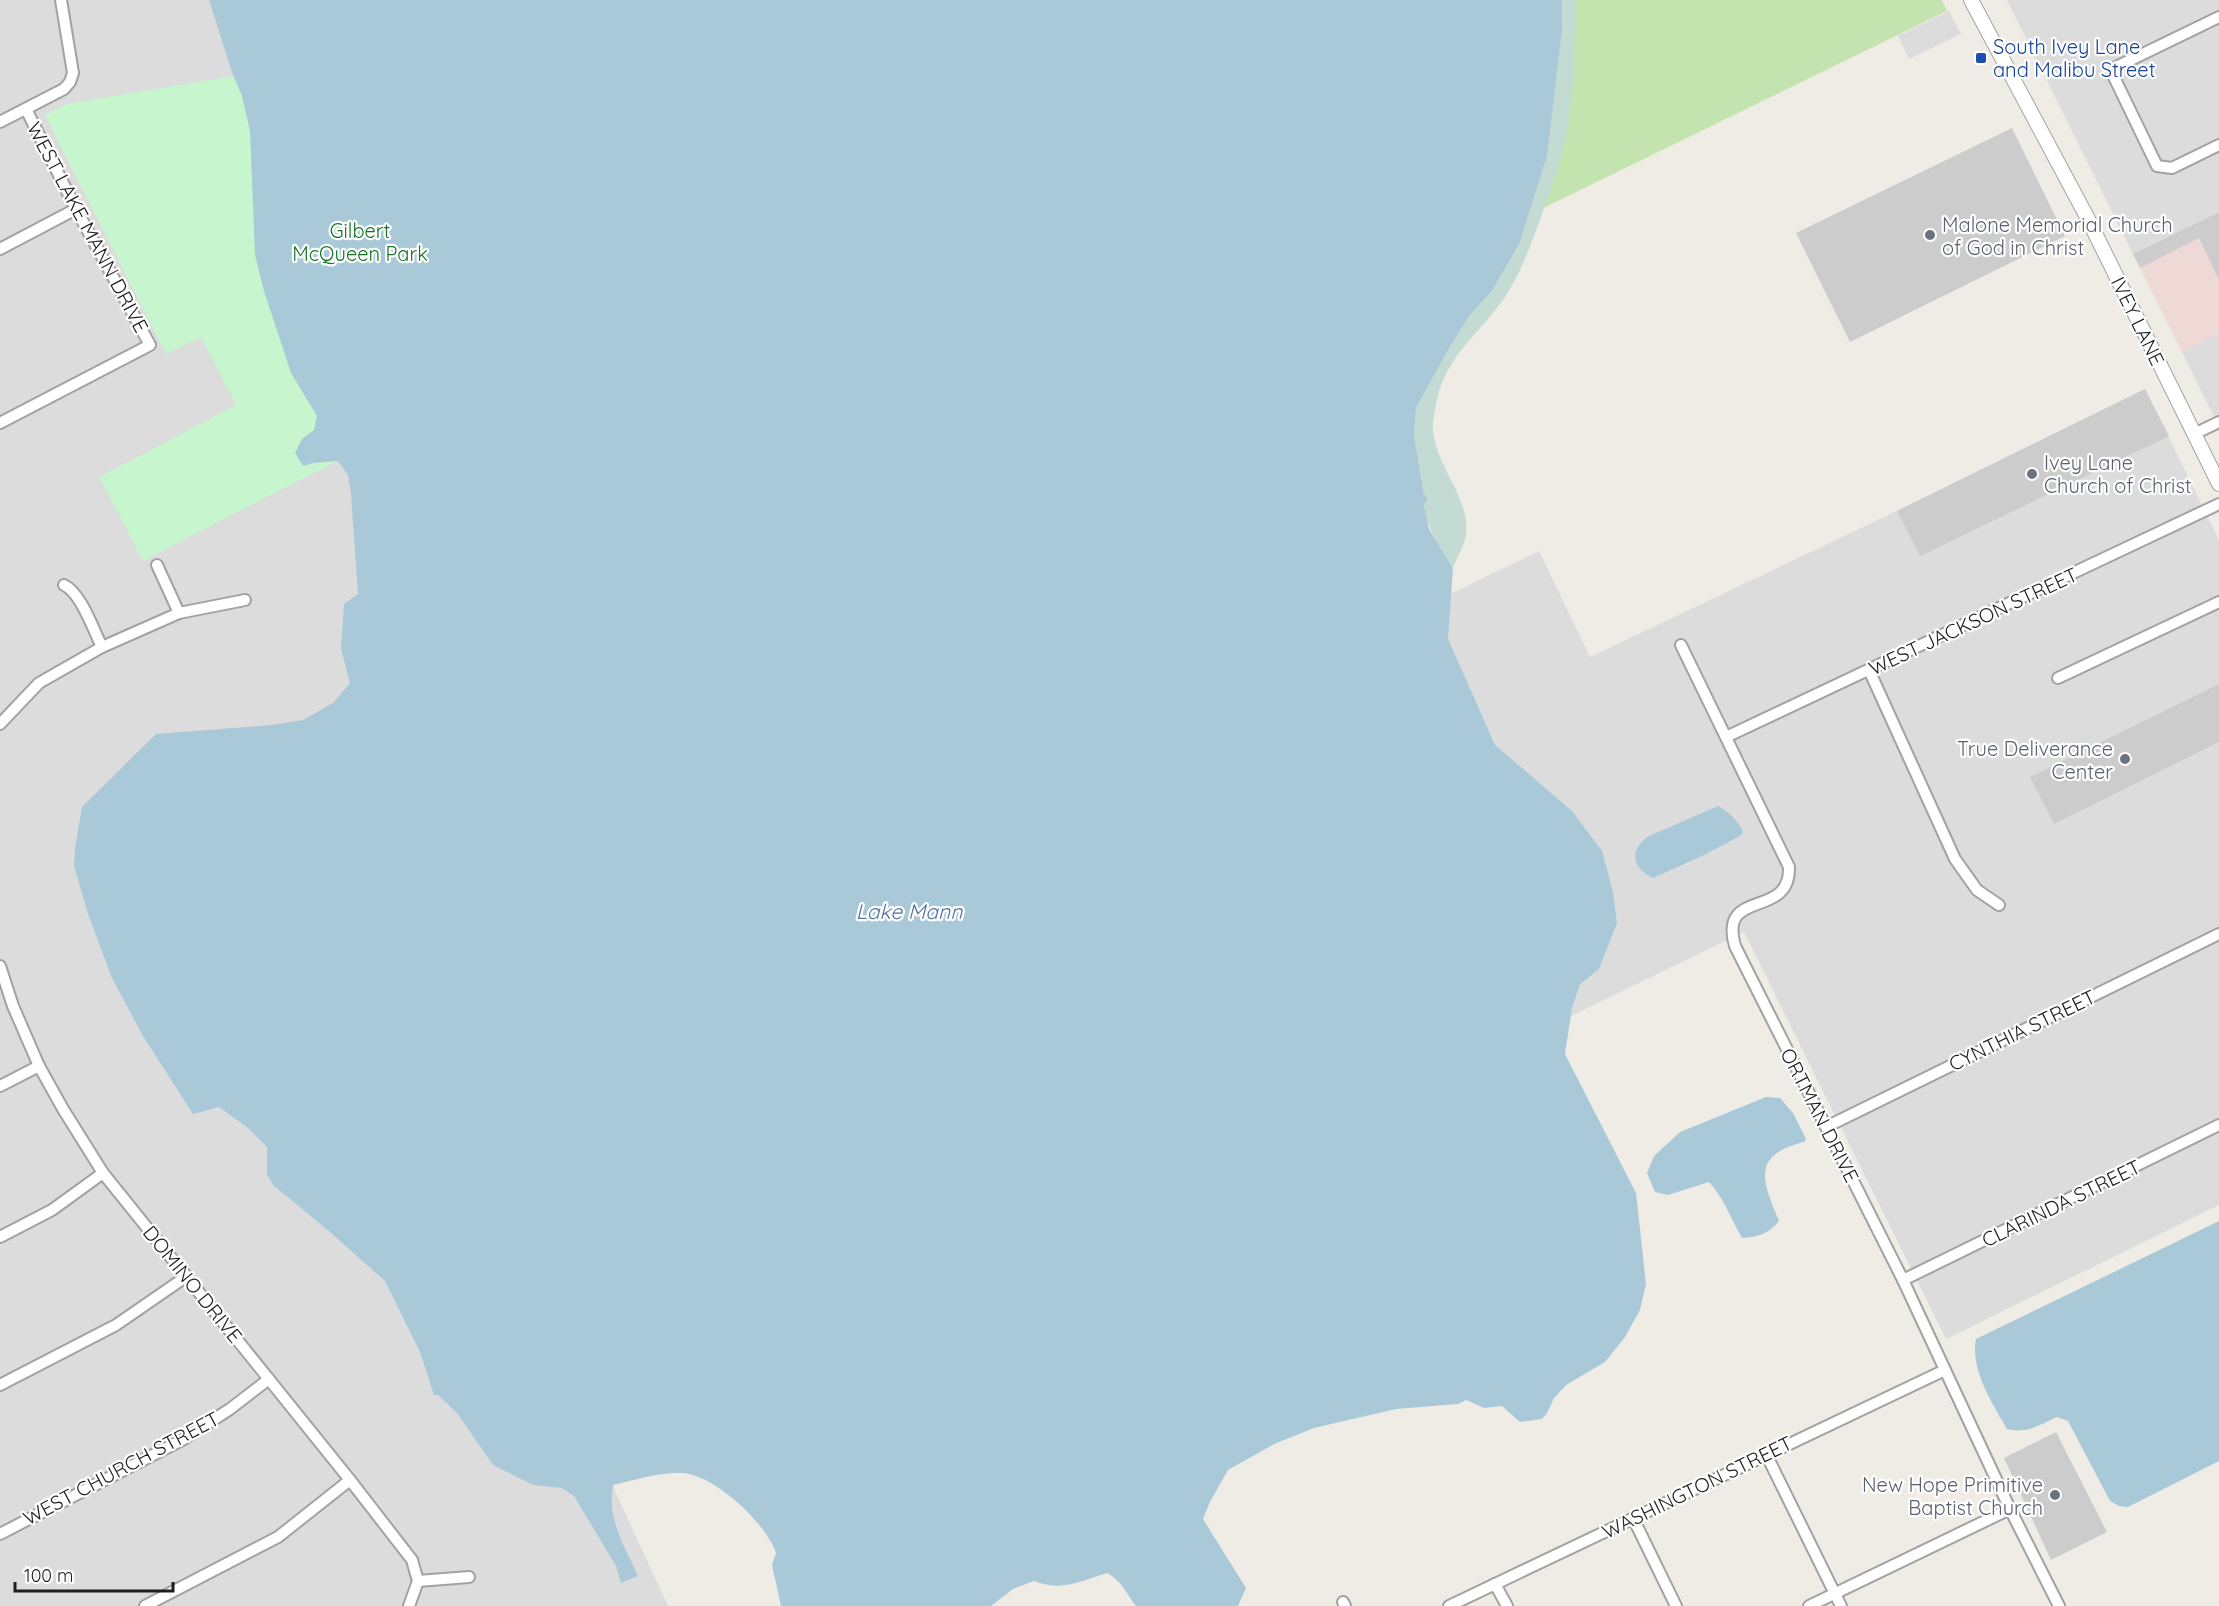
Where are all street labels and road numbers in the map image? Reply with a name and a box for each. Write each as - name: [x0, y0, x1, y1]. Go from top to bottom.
- street label: WEST LAKE MANN DRIVE: [22, 117, 154, 337]
- street label: IVEY LANE: [2106, 272, 2170, 370]
- street label: WEST JACKSON STREET: [1864, 562, 2082, 680]
- street label: CYNTHIA STREET: [1945, 984, 2099, 1076]
- street label: ORTMAN DRIVE: [1775, 1044, 1865, 1186]
- street label: CLARINDA STREET: [1977, 1154, 2145, 1252]
- street label: DOMINO DRIVE: [138, 1220, 248, 1348]
- street label: WEST CHURCH STREET: [19, 1406, 223, 1530]
- street label: WASHINGTON STREET: [1598, 1430, 1796, 1544]

